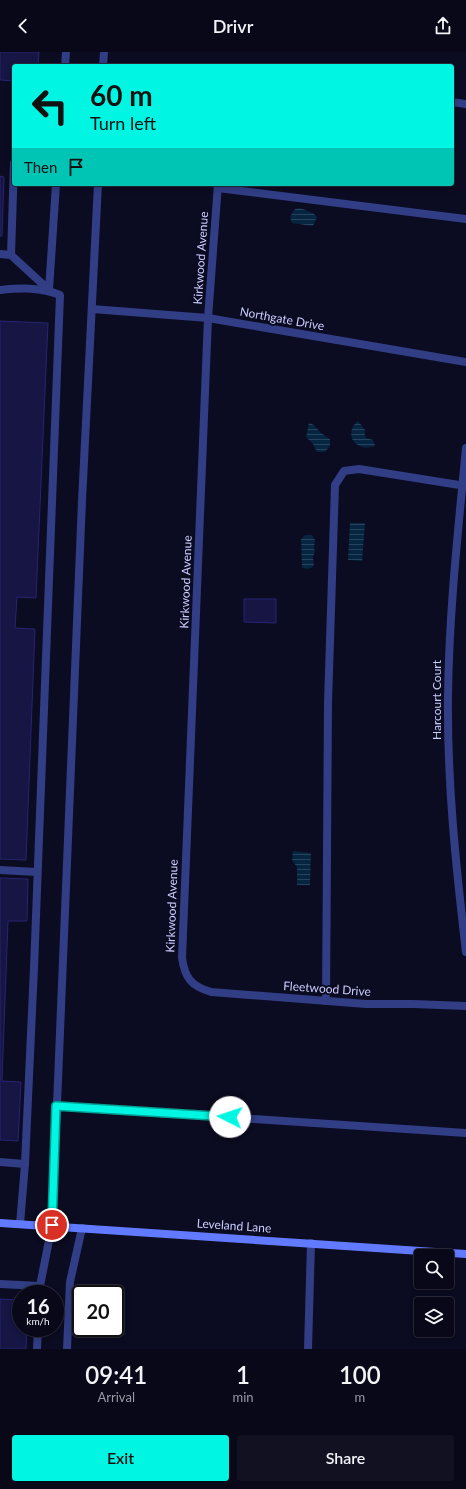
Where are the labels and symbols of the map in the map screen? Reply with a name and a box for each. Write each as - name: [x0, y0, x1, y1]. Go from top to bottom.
- street label: Kirkwood Avenue: [190, 211, 211, 305]
- street label: Northgate Drive: [239, 304, 326, 333]
- street label: Kirkwood Avenue: [176, 535, 195, 629]
- street label: Harcourt Court: [429, 659, 444, 740]
- street label: Kirkwood Avenue: [162, 859, 181, 953]
- street label: Fleetwood Drive: [283, 978, 371, 999]
- position arrow: [209, 1096, 251, 1138]
- pin: [35, 1208, 69, 1242]
- street label: Leveland Lane: [196, 1215, 272, 1236]
- speed limit sign: 20: [72, 1285, 124, 1337]

